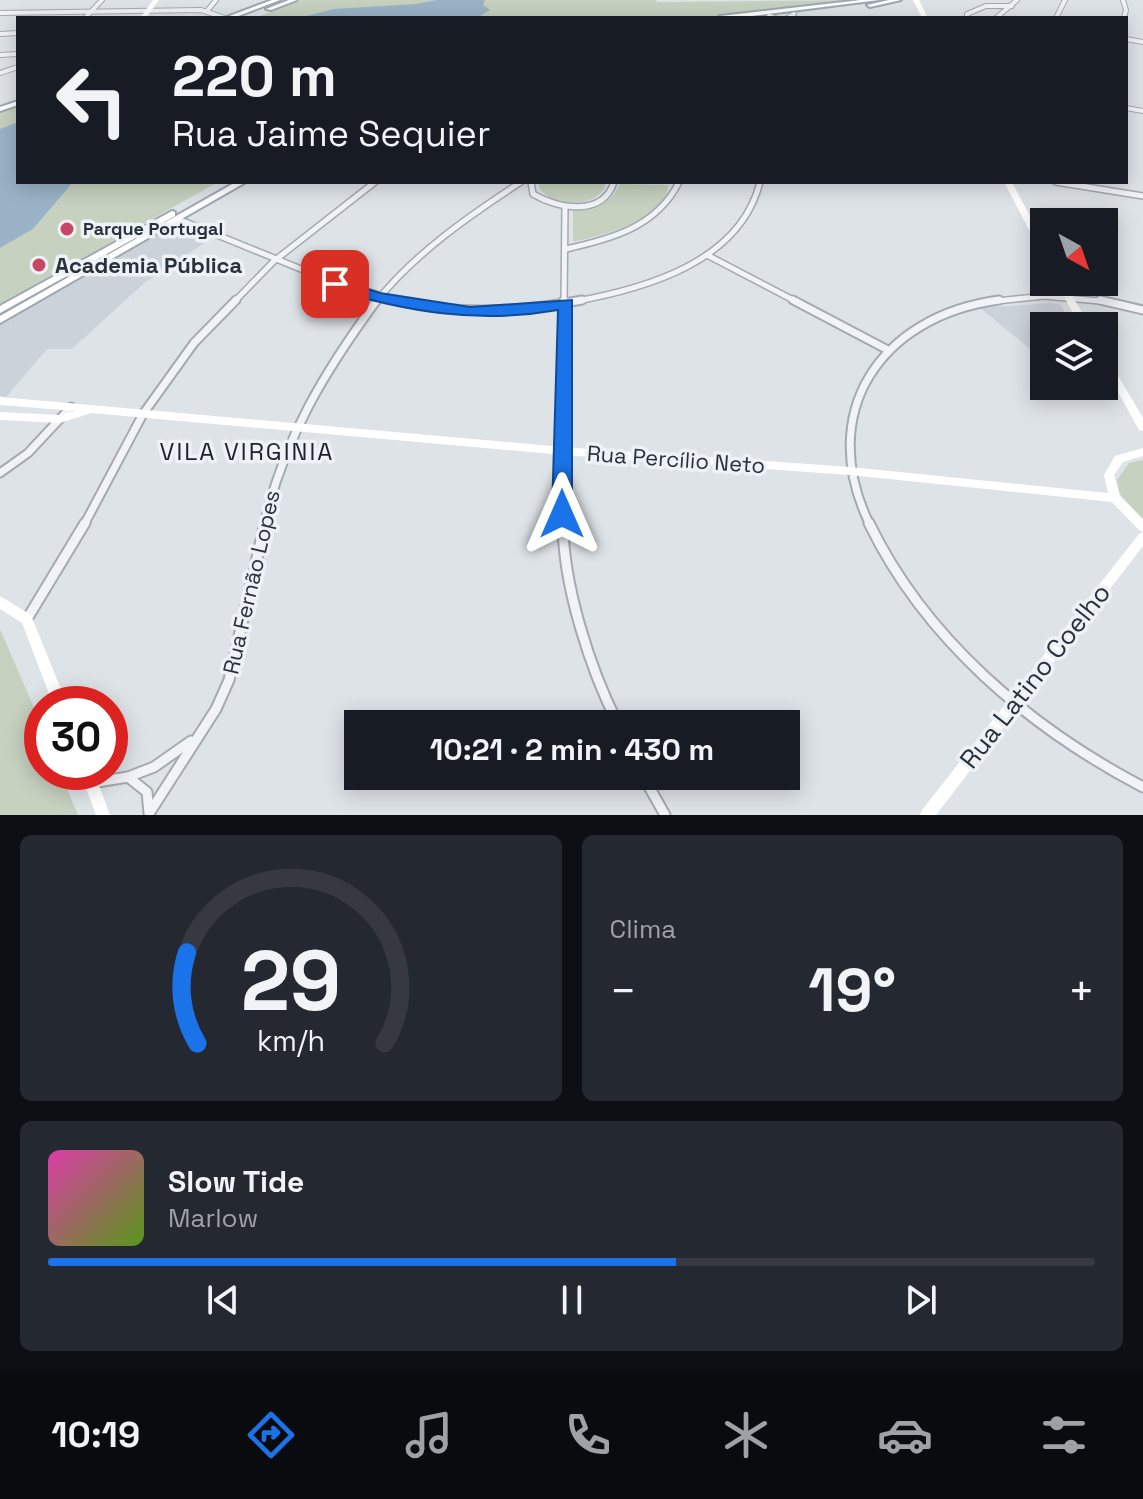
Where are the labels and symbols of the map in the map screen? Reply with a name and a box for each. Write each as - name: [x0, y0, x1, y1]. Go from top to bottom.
- north arrow: [1030, 208, 1118, 296]
- place label: Parque Portugal: [83, 217, 223, 240]
- marker: Parque Portugal: [58, 220, 76, 238]
- pin: [301, 250, 369, 318]
- place label: Academia Pública: [55, 251, 242, 279]
- marker: Academia Pública: [30, 256, 48, 274]
- district label: VILA VIRGINIA: [160, 436, 334, 467]
- street label: Rua Percílio Neto: [586, 439, 766, 479]
- position arrow: [520, 472, 604, 556]
- street label: Rua Fernão Lopes: [216, 487, 286, 677]
- street label: Rua Latino Coelho: [952, 577, 1118, 775]
- speed limit sign: 30: [24, 686, 128, 790]

